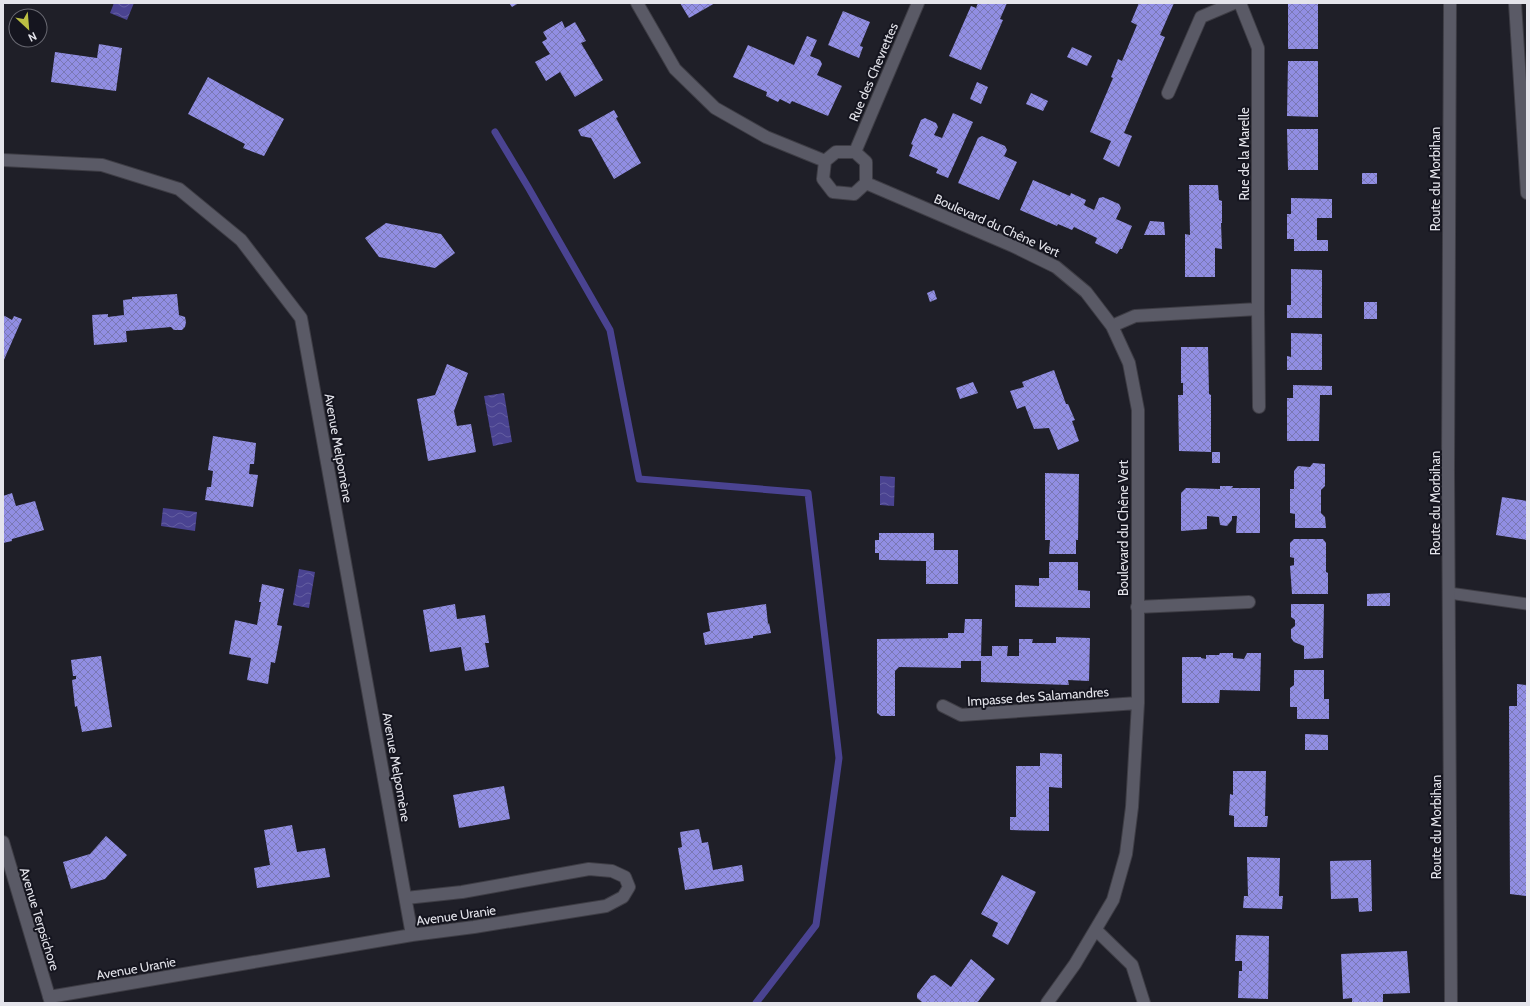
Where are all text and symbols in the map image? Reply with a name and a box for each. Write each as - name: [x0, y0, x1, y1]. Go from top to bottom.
- north arrow: [8, 8, 48, 48]
- street label: Rue des Chevrettes: [845, 20, 901, 124]
- text: N: [26, 29, 39, 45]
- street label: Rue de la Marelle: [1236, 107, 1252, 201]
- street label: Route du Morbihan: [1427, 127, 1443, 231]
- street label: Boulevard du Chêne Vert: [932, 190, 1063, 260]
- street label: Avenue Melpomène: [322, 392, 357, 504]
- street label: Route du Morbihan: [1427, 451, 1443, 555]
- street label: Boulevard du Chêne Vert: [1115, 459, 1131, 596]
- street label: Impasse des Salamandres: [967, 683, 1110, 709]
- street label: Avenue Melpomène: [380, 711, 415, 823]
- street label: Route du Morbihan: [1428, 775, 1444, 879]
- street label: Avenue Terpsichore: [17, 866, 63, 973]
- street label: Avenue Uranie: [415, 901, 497, 929]
- street label: Avenue Uranie: [95, 953, 177, 983]

